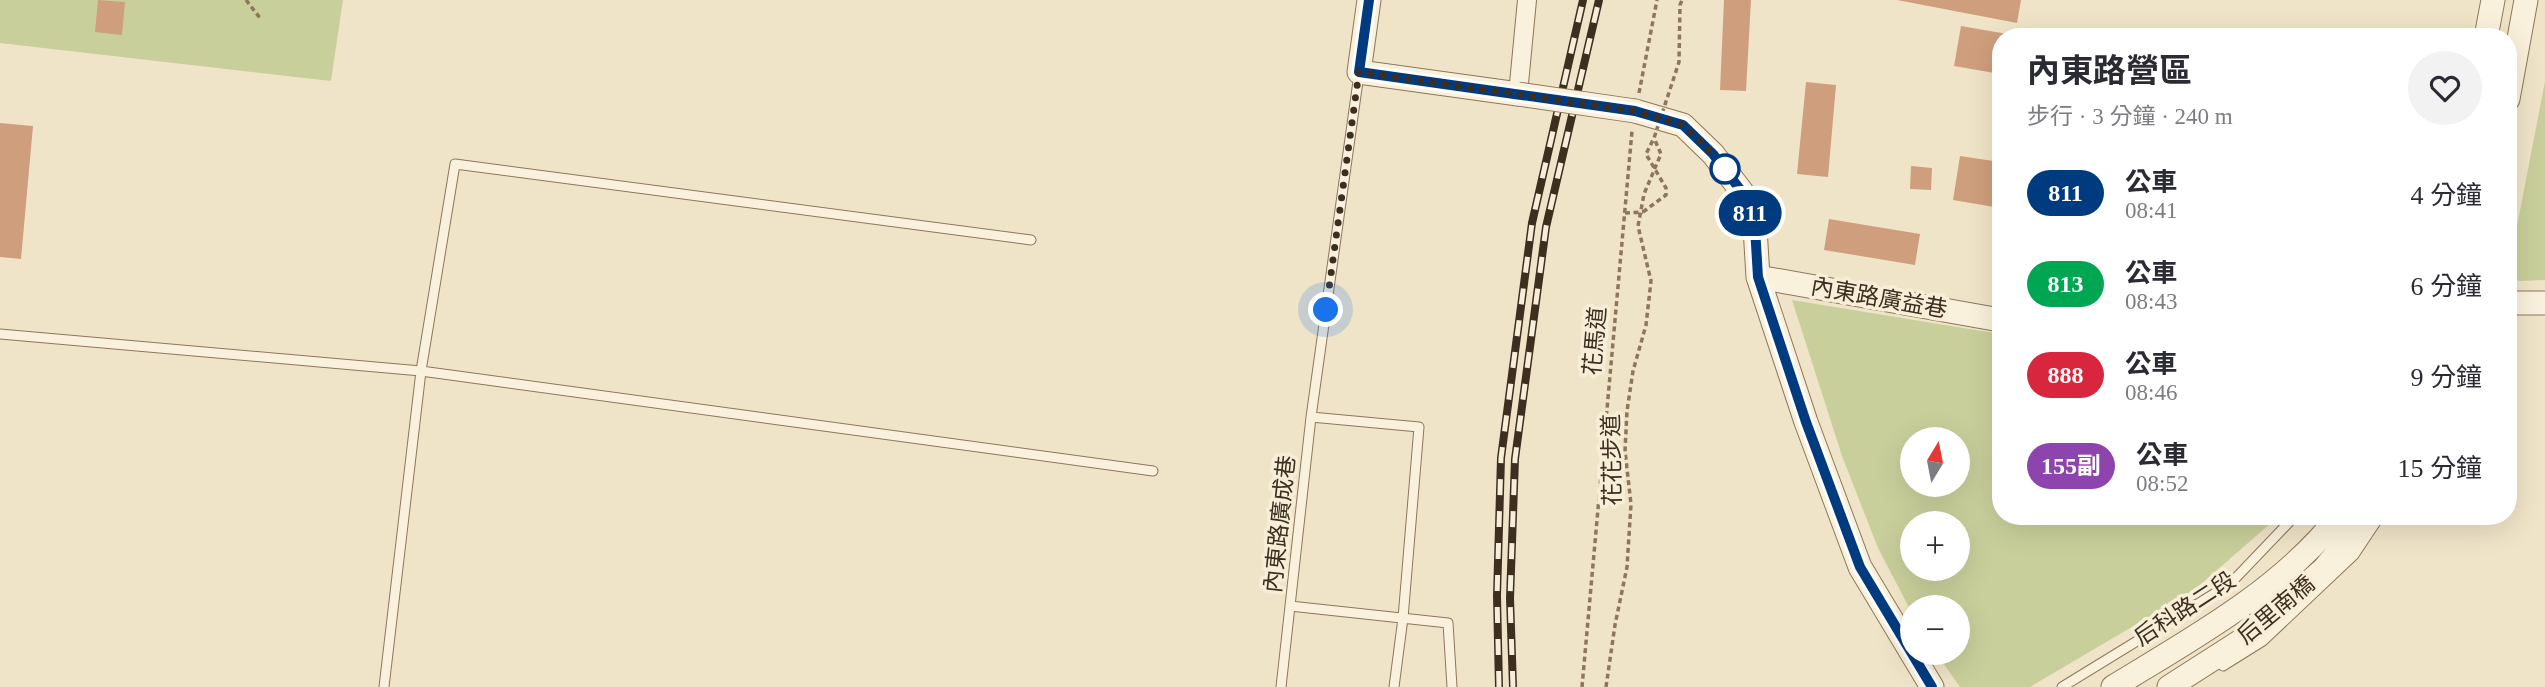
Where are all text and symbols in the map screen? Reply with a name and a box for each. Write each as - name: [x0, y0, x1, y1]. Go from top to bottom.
- button: heart: [2408, 51, 2482, 125]
- text: 內東路營區: [2027, 53, 2192, 89]
- text: 步行 · 3 分鐘 · 240 m: [2027, 104, 2233, 129]
- unlabelled marker: [1710, 154, 1740, 184]
- text: 公車: [2125, 168, 2177, 197]
- text: 811: [2048, 180, 2083, 206]
- text: 4 分鐘: [2410, 181, 2482, 210]
- line badge: 811: [1710, 190, 1790, 236]
- text: 08:41: [2125, 198, 2177, 223]
- text: 811: [1733, 200, 1767, 226]
- text: 公車: [2125, 259, 2177, 288]
- text: 813: [2048, 271, 2084, 297]
- text: 6 分鐘: [2410, 272, 2482, 301]
- street label: 內東路廣益巷: [1809, 274, 1949, 322]
- text: 08:43: [2125, 289, 2177, 314]
- your location: [1308, 292, 1343, 327]
- street label: 花馬道: [1580, 306, 1610, 376]
- text: 公車: [2125, 350, 2177, 379]
- text: 888: [2048, 362, 2084, 388]
- text: 9 分鐘: [2410, 363, 2482, 392]
- text: 08:46: [2125, 380, 2177, 405]
- street label: 花花步道: [1599, 414, 1625, 506]
- north arrow: [1900, 427, 1970, 497]
- map controls: [1900, 427, 1970, 665]
- text: 公車: [2136, 441, 2188, 470]
- text: 155副: [2041, 453, 2101, 479]
- street label: 內東路廣成巷: [1260, 454, 1300, 594]
- text: 15 分鐘: [2397, 454, 2482, 483]
- text: 08:52: [2136, 471, 2188, 496]
- button: +: [1900, 511, 1970, 581]
- street label: 后科路二段: [2130, 567, 2240, 651]
- street label: 后里南橋: [2233, 571, 2319, 649]
- button: −: [1900, 595, 1970, 665]

